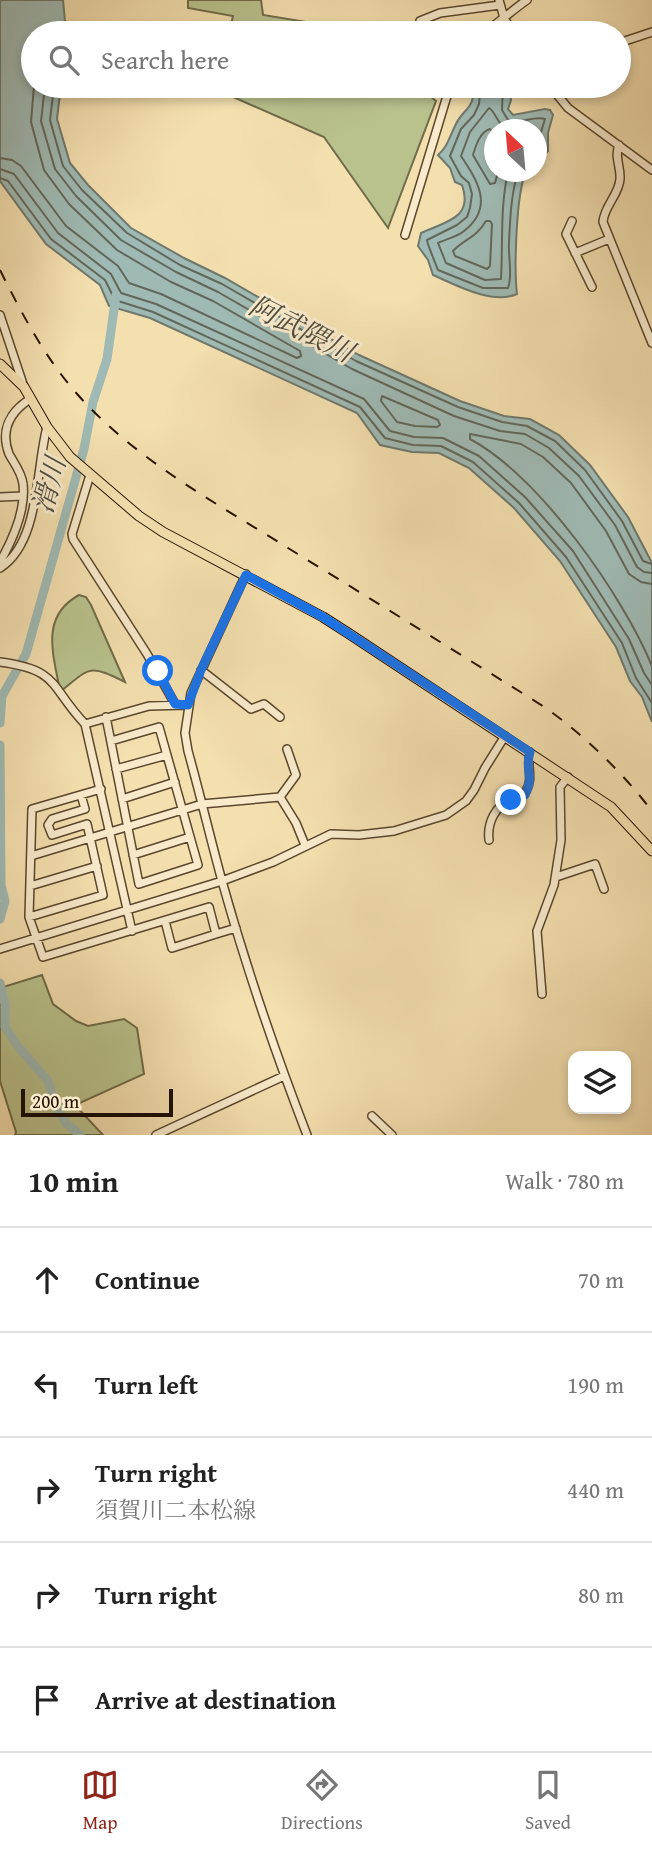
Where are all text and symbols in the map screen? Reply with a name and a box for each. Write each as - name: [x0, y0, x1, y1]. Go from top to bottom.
- search box: [21, 21, 631, 98]
- text: Search here: [101, 40, 229, 79]
- icon: search: [45, 41, 83, 79]
- north arrow: [484, 119, 547, 182]
- water label: 阿武隈川: [243, 284, 364, 373]
- water label: 滑川: [21, 450, 76, 517]
- route start: [142, 655, 173, 686]
- route end: [495, 784, 526, 815]
- map controls: [568, 1051, 631, 1114]
- button: layers: [568, 1051, 631, 1114]
- scale bar: [21, 1086, 173, 1118]
- text: 200 m: [32, 1087, 79, 1115]
- text: 10 min: [28, 1159, 118, 1203]
- text: Walk · 780 m: [505, 1164, 624, 1197]
- text: Continue: [95, 1260, 200, 1299]
- icon: ahead: [28, 1261, 66, 1299]
- text: 70 m: [578, 1263, 624, 1296]
- text: Turn left: [95, 1365, 198, 1404]
- icon: left: [28, 1366, 66, 1404]
- text: 190 m: [567, 1368, 624, 1401]
- text: Turn right: [95, 1453, 217, 1492]
- icon: right: [28, 1471, 66, 1509]
- text: 440 m: [567, 1473, 624, 1506]
- text: 須賀川二本松線: [95, 1493, 256, 1526]
- text: Turn right: [95, 1575, 217, 1614]
- icon: right: [28, 1576, 66, 1614]
- text: 80 m: [578, 1578, 624, 1611]
- text: Arrive at destination: [95, 1680, 336, 1719]
- icon: arrive: [28, 1681, 66, 1719]
- tab: Map: [81, 1766, 119, 1836]
- tab: Directions: [281, 1766, 363, 1836]
- tab: Saved: [525, 1766, 571, 1836]

